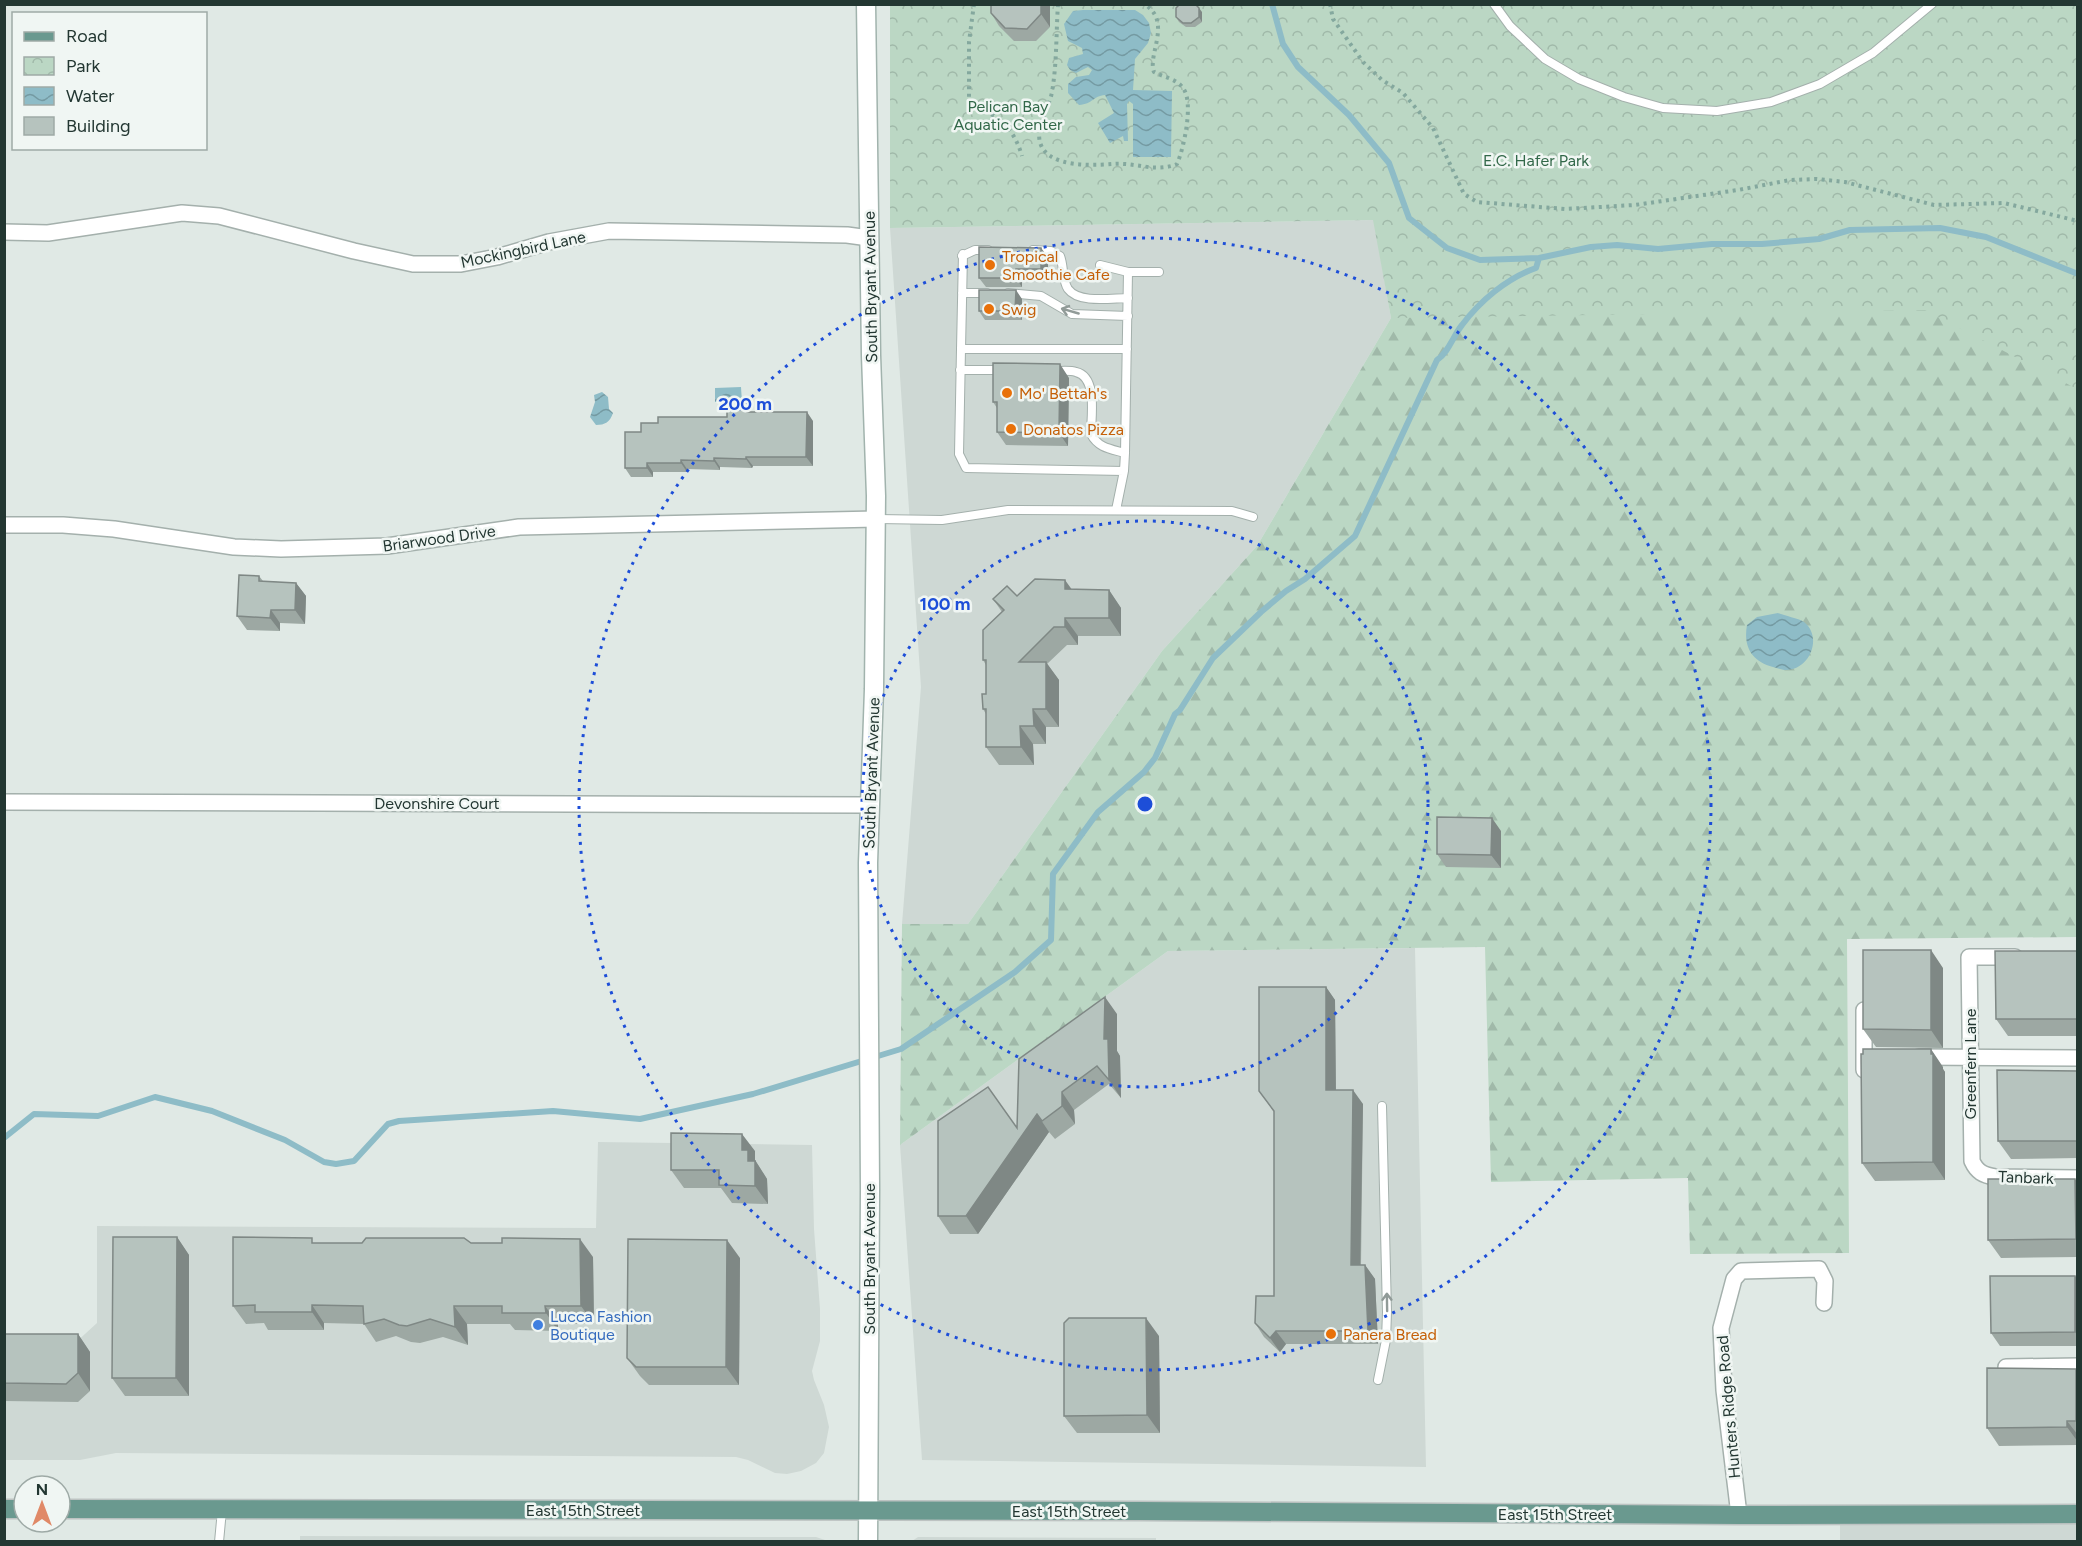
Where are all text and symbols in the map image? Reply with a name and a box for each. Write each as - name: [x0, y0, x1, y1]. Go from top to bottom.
- legend: [12, 12, 207, 150]
- text: Road: [66, 25, 107, 47]
- text: Park: [66, 55, 101, 77]
- text: Water: [66, 85, 114, 107]
- park label: Pelican Bay Aquatic Center: [954, 97, 1063, 134]
- text: Building: [66, 115, 131, 137]
- park label: E.C. Hafer Park: [1483, 151, 1589, 170]
- street label: South Bryant Avenue: [860, 211, 881, 363]
- street label: Mockingbird Lane: [459, 227, 588, 272]
- place label: Tropical Smoothie Cafe: [1002, 247, 1110, 284]
- marker: Tropical Smoothie Cafe: [983, 258, 997, 272]
- place label: Swig: [1001, 300, 1036, 319]
- marker: Swig: [982, 302, 996, 316]
- one-way arrow: [1061, 305, 1080, 316]
- place label: Mo' Bettah's: [1019, 384, 1107, 403]
- marker: Mo' Bettah's: [1000, 386, 1014, 400]
- text: 200 m: [718, 393, 772, 415]
- place label: Donatos Pizza: [1023, 420, 1124, 439]
- marker: Donatos Pizza: [1004, 422, 1018, 436]
- street label: Briarwood Drive: [381, 521, 497, 556]
- text: 100 m: [920, 593, 970, 615]
- street label: South Bryant Avenue: [859, 697, 884, 849]
- street label: Devonshire Court: [374, 794, 500, 813]
- centre of rings: [1135, 794, 1155, 814]
- street label: Greenfern Lane: [1961, 1008, 1980, 1120]
- street label: Tanbark: [1998, 1167, 2054, 1188]
- street label: South Bryant Avenue: [860, 1183, 879, 1335]
- one-way arrow: [1381, 1292, 1392, 1312]
- place label: Lucca Fashion Boutique: [550, 1307, 652, 1344]
- marker: Lucca Fashion Boutique: [531, 1318, 545, 1332]
- place label: Panera Bread: [1343, 1325, 1437, 1344]
- marker: Panera Bread: [1324, 1327, 1338, 1341]
- street label: Hunters Ridge Road: [1713, 1335, 1744, 1479]
- north arrow: [12, 1474, 72, 1534]
- text: N: [36, 1480, 48, 1499]
- street label: East 15th Street: [526, 1501, 640, 1520]
- street label: East 15th Street: [1012, 1502, 1126, 1521]
- street label: East 15th Street: [1498, 1505, 1612, 1524]

